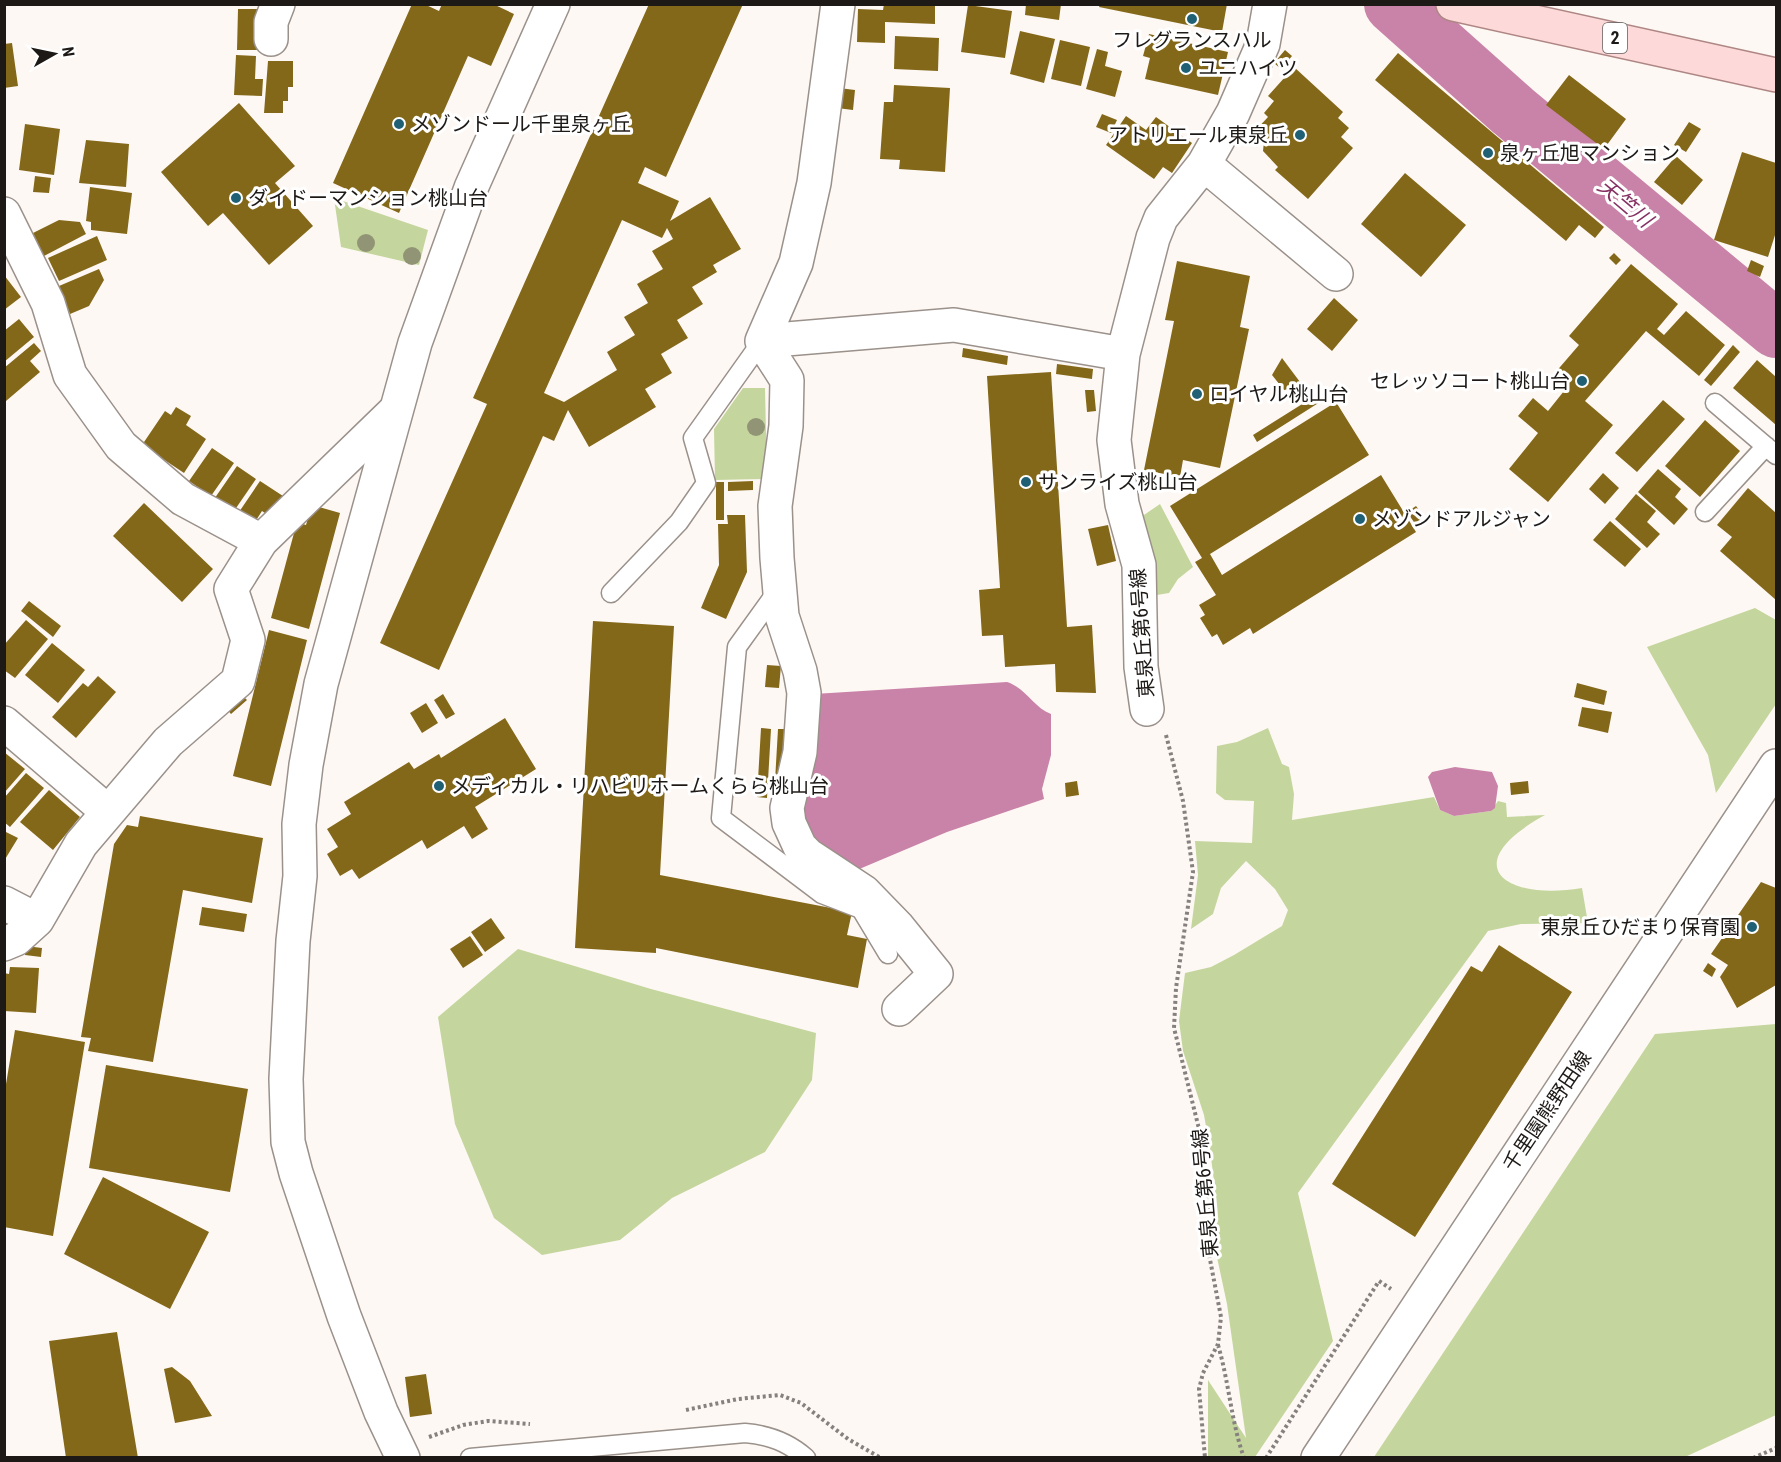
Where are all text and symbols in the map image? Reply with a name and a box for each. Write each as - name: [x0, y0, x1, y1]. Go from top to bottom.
- marker: フレグランスハル: [1185, 12, 1199, 26]
- road number: 2: [1603, 23, 1627, 53]
- north arrow: [24, 24, 84, 84]
- place label: フレグランスハル: [1112, 28, 1272, 52]
- text: N: [58, 45, 78, 58]
- place label: ユニハイツ: [1198, 56, 1298, 80]
- marker: ユニハイツ: [1179, 61, 1193, 75]
- place label: メゾンドール千里泉ヶ丘: [411, 112, 631, 136]
- marker: メゾンドール千里泉ヶ丘: [392, 117, 406, 131]
- place label: アトリエール東泉丘: [1108, 123, 1288, 147]
- marker: アトリエール東泉丘: [1293, 128, 1307, 142]
- place label: 泉ヶ丘旭マンション: [1500, 141, 1680, 165]
- marker: 泉ヶ丘旭マンション: [1481, 146, 1495, 160]
- water label: 天竺川: [1593, 174, 1658, 234]
- place label: ダイドーマンション桃山台: [248, 186, 488, 210]
- marker: ダイドーマンション桃山台: [229, 191, 243, 205]
- place label: セレッソコート桃山台: [1370, 369, 1570, 393]
- marker: セレッソコート桃山台: [1575, 374, 1589, 388]
- place label: ロイヤル桃山台: [1209, 382, 1348, 406]
- marker: ロイヤル桃山台: [1190, 387, 1204, 401]
- place label: サンライズ桃山台: [1038, 470, 1197, 494]
- marker: サンライズ桃山台: [1019, 475, 1033, 489]
- place label: メゾンドアルジャン: [1372, 507, 1551, 531]
- marker: メゾンドアルジャン: [1353, 512, 1367, 526]
- street label: 東泉丘第6号線: [1125, 567, 1159, 699]
- place label: メディカル・リハビリホームくらら桃山台: [451, 774, 829, 798]
- marker: メディカル・リハビリホームくらら桃山台: [432, 779, 446, 793]
- place label: 東泉丘ひだまり保育園: [1540, 915, 1740, 939]
- marker: 東泉丘ひだまり保育園: [1745, 920, 1759, 934]
- street label: 千里園熊野田線: [1498, 1046, 1596, 1176]
- street label: 東泉丘第6号線: [1187, 1127, 1223, 1259]

